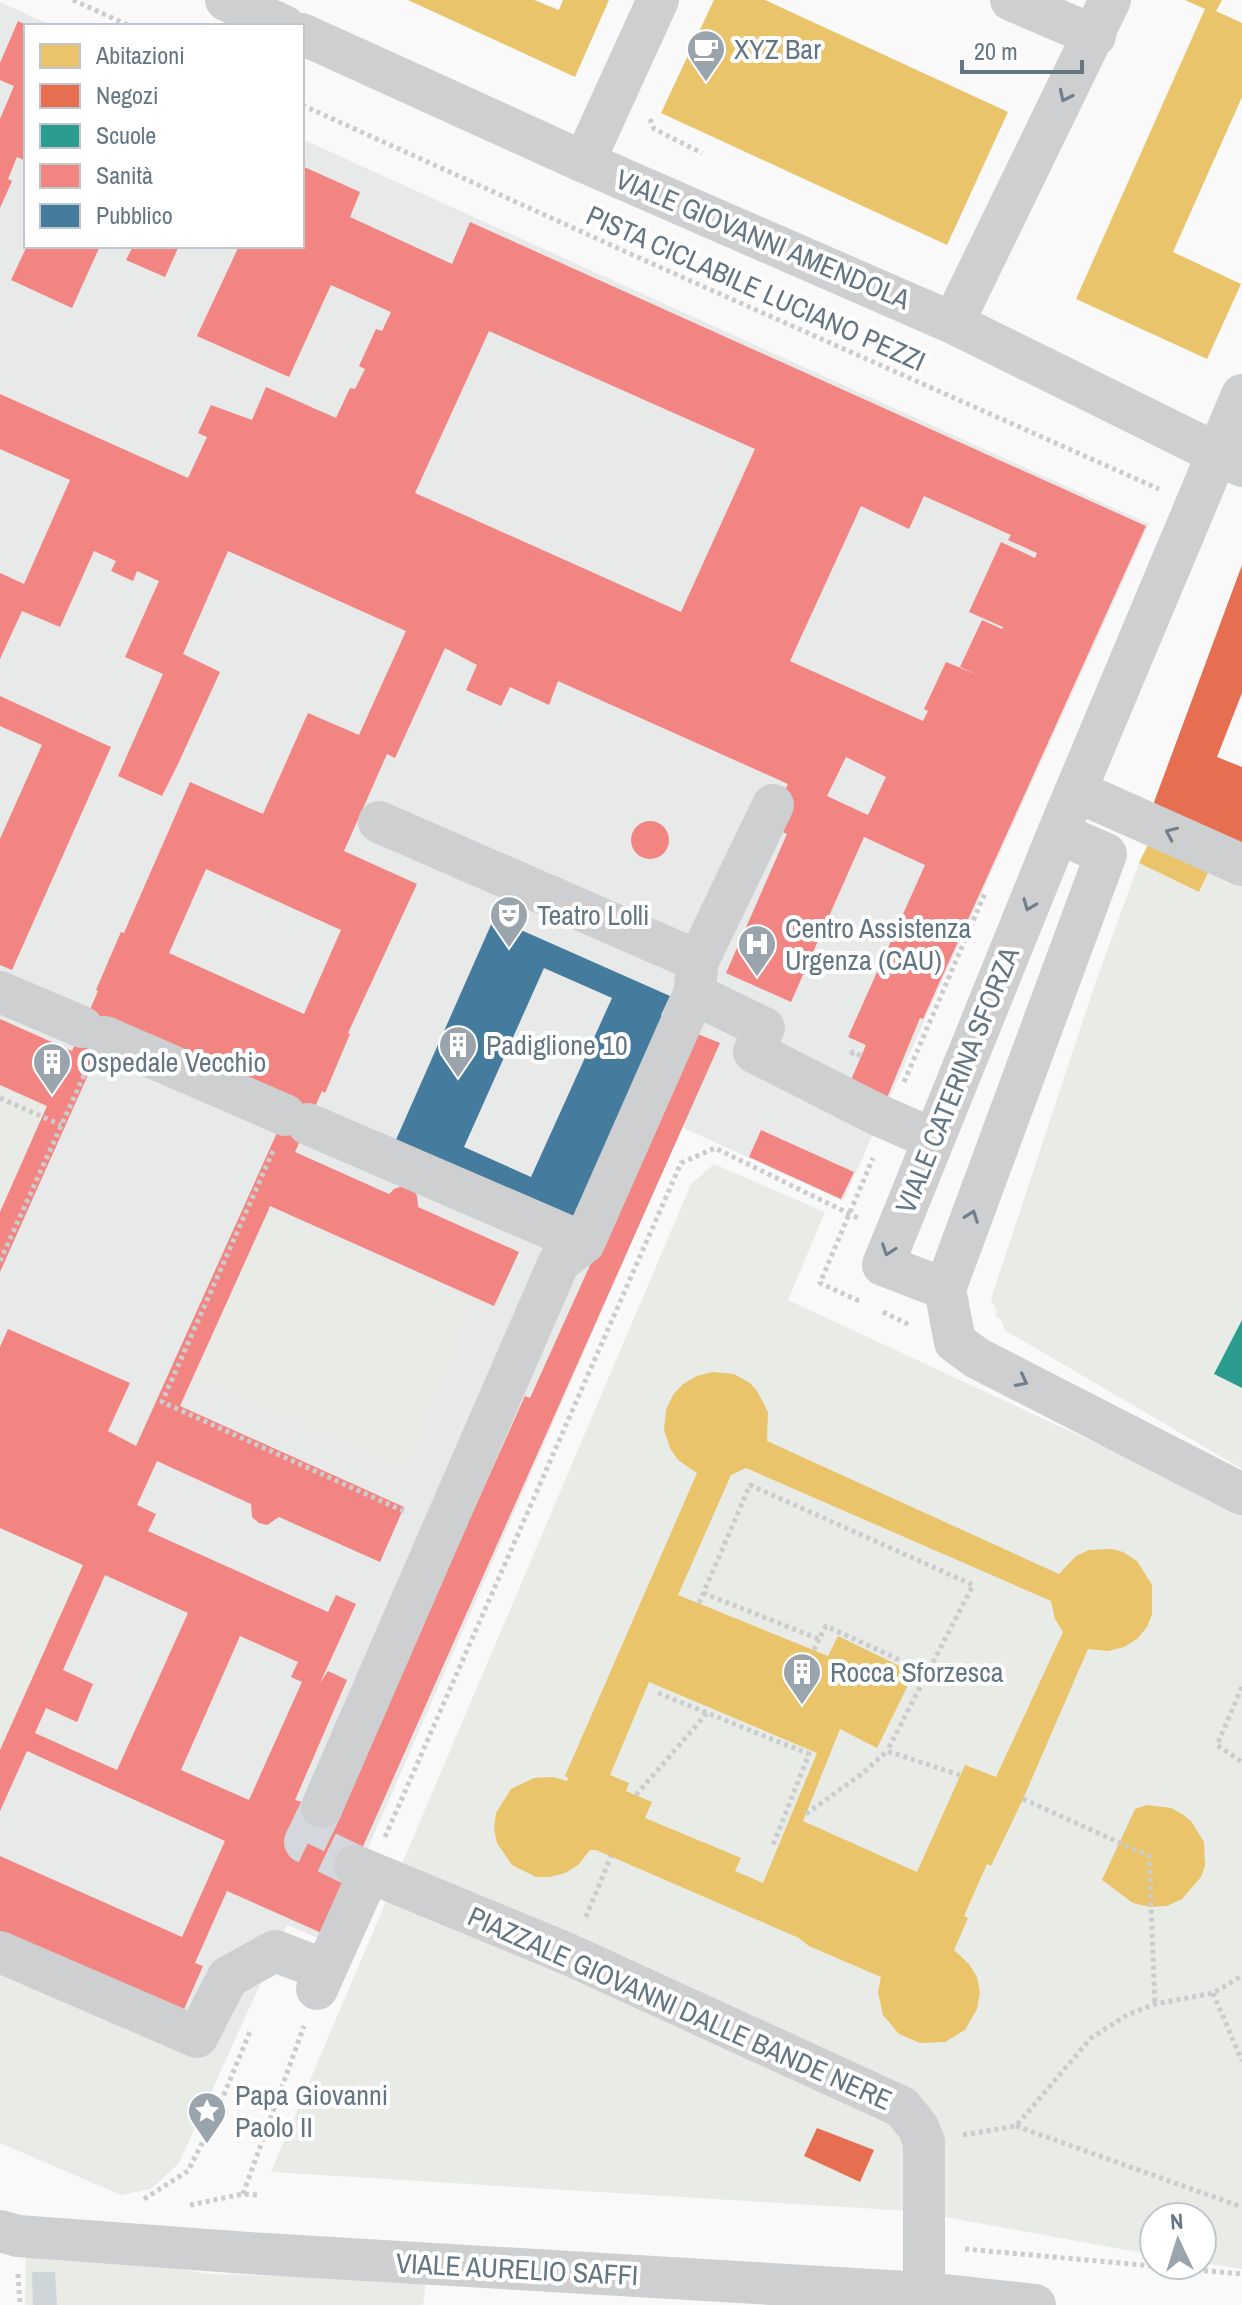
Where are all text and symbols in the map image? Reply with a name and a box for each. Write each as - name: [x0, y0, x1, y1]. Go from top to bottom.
- legend: [24, 24, 304, 248]
- scale bar: [962, 24, 1082, 74]
- cafe icon: XYZ Bar: [685, 28, 727, 83]
- place label: XYZ Bar: [734, 30, 821, 68]
- text: 20 m: [974, 35, 1018, 67]
- text: Abitazioni: [95, 39, 185, 71]
- text: Negozi: [96, 79, 158, 111]
- one-way arrow: [1059, 87, 1075, 102]
- text: Scuole: [96, 119, 156, 151]
- text: Sanità: [96, 159, 153, 191]
- street label: VIALE GIOVANNI AMENDOLA: [610, 160, 917, 319]
- street label: PISTA CICLABILE LUCIANO PEZZI: [581, 196, 931, 380]
- text: Pubblico: [96, 199, 173, 231]
- one-way arrow: [1165, 827, 1179, 843]
- theatre icon: Teatro Lolli: [488, 894, 530, 949]
- place label: Teatro Lolli: [537, 896, 649, 934]
- one-way arrow: [1022, 897, 1038, 911]
- place label: Centro Assistenza Urgenza (CAU): [785, 909, 972, 979]
- hospital icon: Centro Assistenza Urgenza (CAU): [736, 923, 778, 978]
- street label: VIALE CATERINA SFORZA: [886, 941, 1028, 1219]
- building icon: Padiglione 10: [437, 1024, 479, 1079]
- place label: Padiglione 10: [486, 1026, 628, 1064]
- building icon: Ospedale Vecchio: [31, 1041, 73, 1096]
- place label: Ospedale Vecchio: [80, 1043, 266, 1081]
- one-way arrow: [962, 1210, 979, 1224]
- one-way arrow: [882, 1242, 898, 1256]
- one-way arrow: [1013, 1371, 1028, 1387]
- building icon: Rocca Sforzesca: [781, 1651, 823, 1706]
- place label: Rocca Sforzesca: [830, 1653, 1004, 1691]
- street label: PIAZZALE GIOVANNI DALLE BANDE NERE: [462, 1897, 898, 2119]
- place label: Papa Giovanni Paolo II: [235, 2076, 388, 2146]
- place icon: Papa Giovanni Paolo II: [186, 2090, 228, 2145]
- north arrow: [1138, 2201, 1218, 2281]
- text: N: [1169, 2206, 1184, 2236]
- street label: VIALE AURELIO SAFFI: [395, 2244, 639, 2294]

